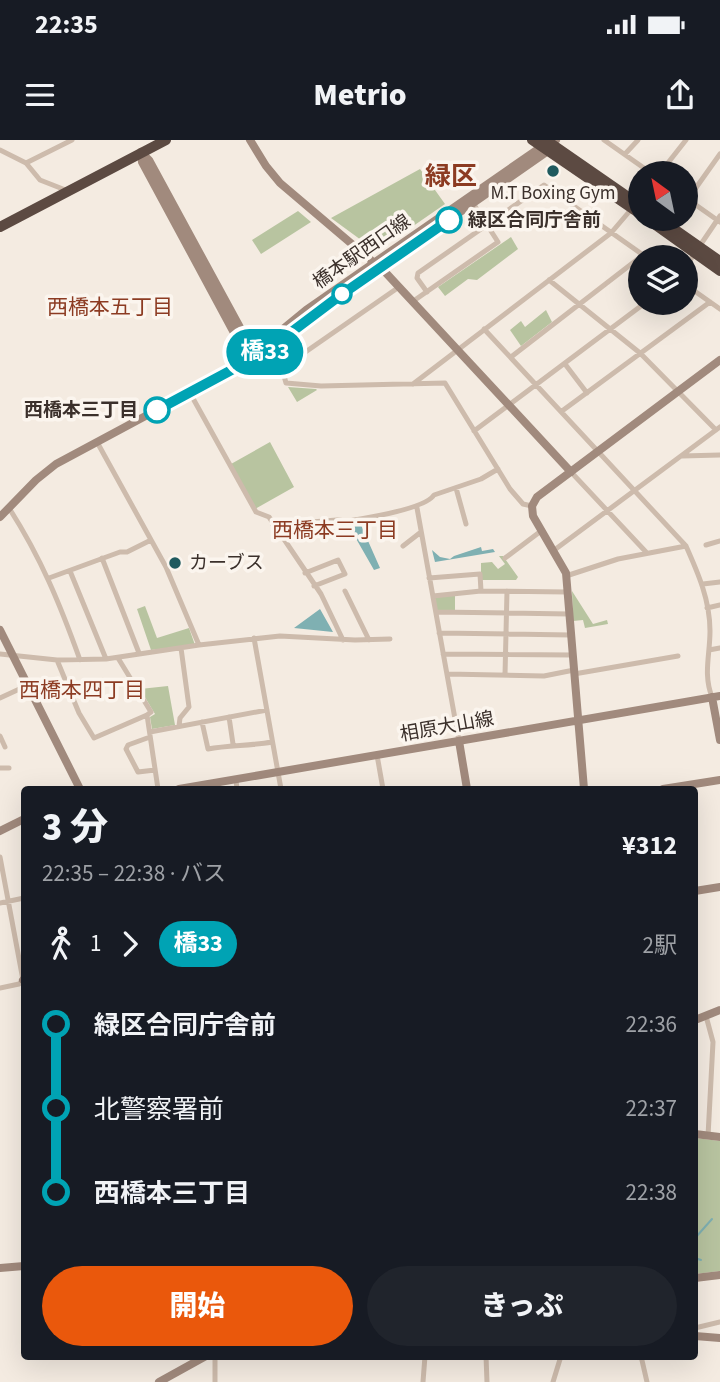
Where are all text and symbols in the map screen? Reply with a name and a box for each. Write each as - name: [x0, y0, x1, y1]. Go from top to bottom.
- text: 22:35: [35, 6, 98, 43]
- text: Metrio: [313, 72, 407, 118]
- icon: menu: [21, 76, 59, 114]
- icon: share: [661, 76, 699, 114]
- district label: 緑区: [425, 158, 477, 195]
- north arrow: [628, 161, 698, 231]
- map controls: [628, 161, 698, 315]
- marker: M.T Boxing Gym: [545, 163, 561, 179]
- place label: M.T Boxing Gym: [490, 180, 616, 207]
- marker: 緑区合同庁舎前: [436, 207, 462, 233]
- place label: 緑区合同庁舎前: [468, 207, 601, 234]
- street label: 橋本駅西口線: [308, 208, 416, 296]
- button: layers: [628, 245, 698, 315]
- unlabelled marker: [332, 284, 352, 304]
- district label: 西橋本五丁目: [47, 292, 173, 322]
- line badge: 橋33: [225, 329, 305, 375]
- text: 橋33: [240, 334, 290, 369]
- place label: 西橋本三丁目: [24, 397, 138, 424]
- marker: 西橋本三丁目: [144, 397, 170, 423]
- district label: 西橋本三丁目: [272, 515, 398, 545]
- place label: カーブス: [189, 550, 264, 577]
- marker: カーブス: [167, 555, 183, 571]
- district label: 西橋本四丁目: [19, 675, 145, 705]
- street label: 相原大山線: [398, 705, 496, 749]
- text: 3 分: [42, 801, 108, 855]
- text: ¥312: [622, 827, 677, 864]
- text: 22:35 – 22:38 · バス: [42, 857, 226, 890]
- icon: walk: [42, 925, 80, 963]
- icon: forward: [111, 925, 149, 963]
- text: 橋33: [173, 926, 223, 961]
- text: 1: [90, 927, 101, 960]
- text: 2駅: [643, 929, 677, 962]
- text: 緑区合同庁舎前: [94, 1007, 276, 1044]
- text: 22:36: [626, 1008, 677, 1041]
- text: 北警察署前: [94, 1091, 224, 1128]
- text: 22:37: [626, 1092, 677, 1125]
- text: 西橋本三丁目: [94, 1175, 250, 1212]
- text: 22:38: [626, 1176, 677, 1209]
- button: 開始: [42, 1266, 353, 1346]
- button: きっぷ: [367, 1266, 677, 1346]

